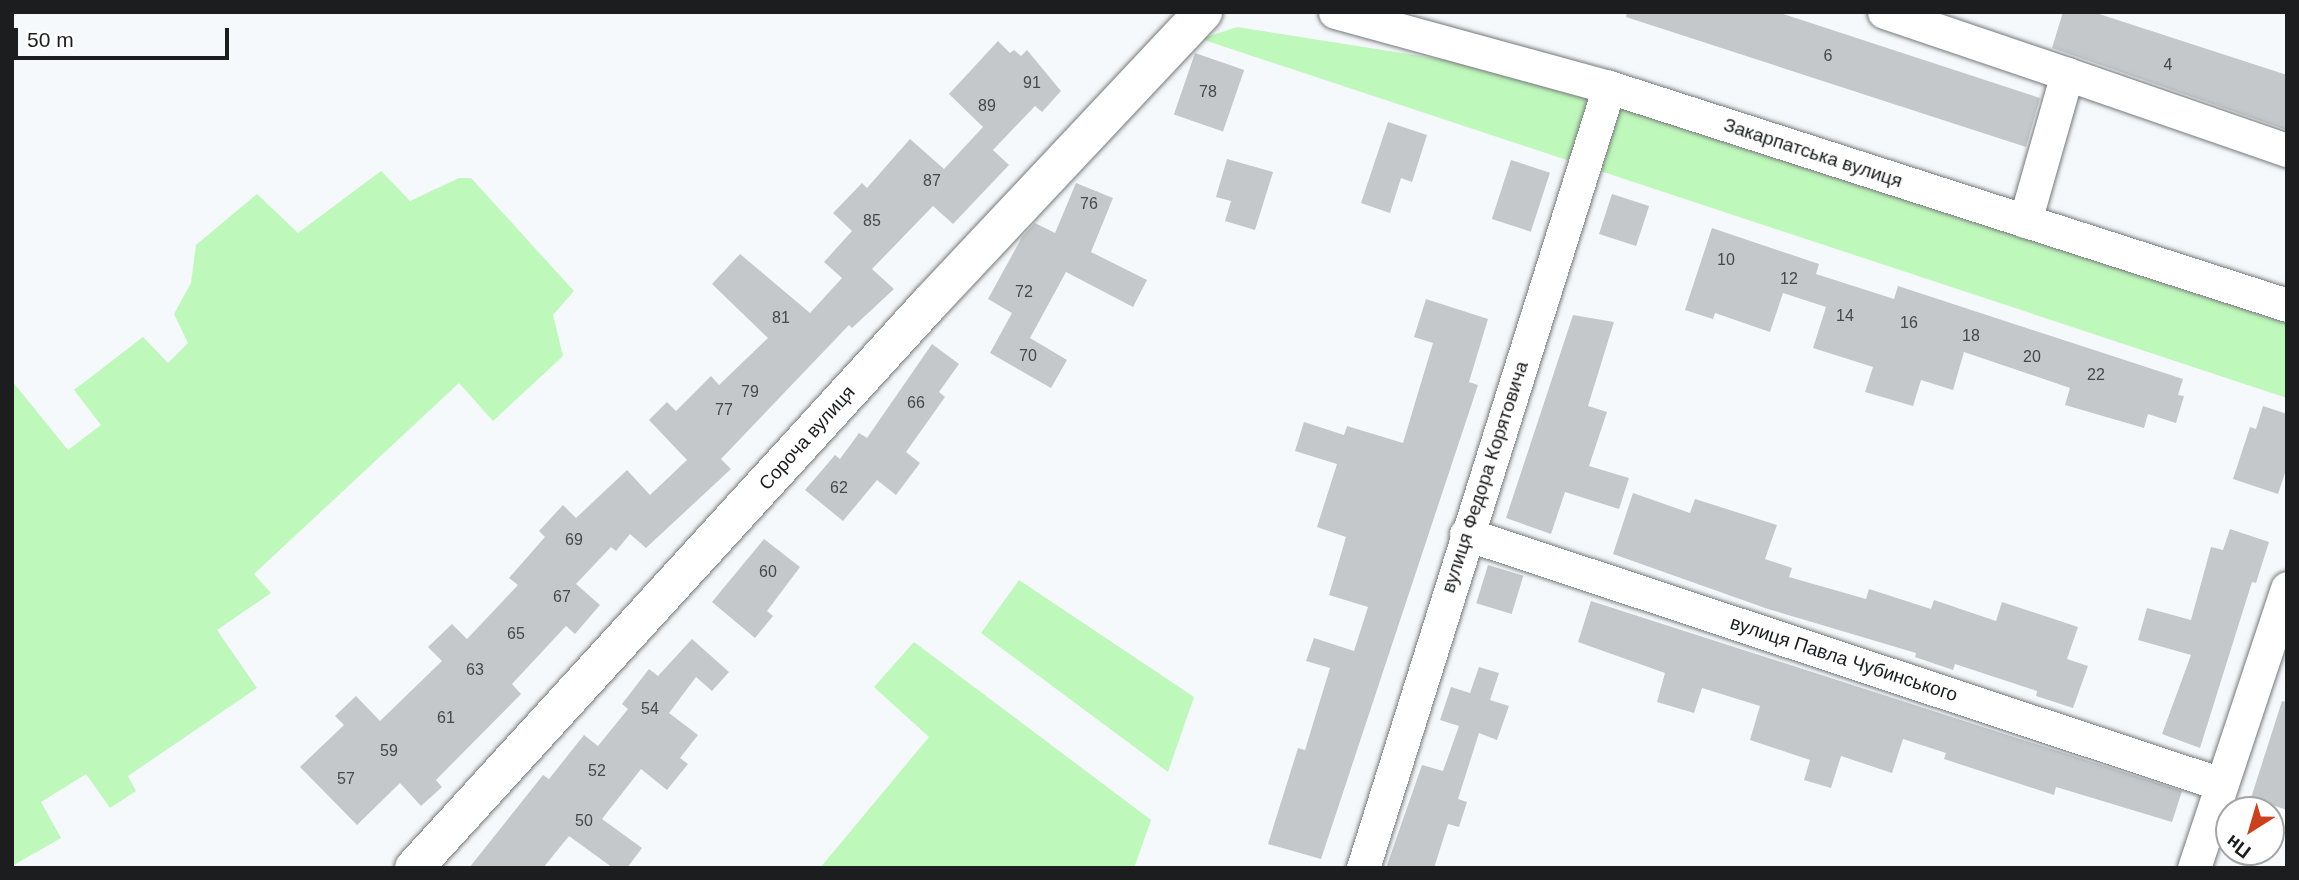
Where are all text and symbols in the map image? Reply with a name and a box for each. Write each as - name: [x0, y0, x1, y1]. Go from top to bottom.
- scale bar: [18, 14, 233, 58]
- text: 50 m: [27, 28, 74, 51]
- house number: 6: [1824, 46, 1832, 66]
- house number: 4: [2164, 55, 2172, 75]
- house number: 91: [1023, 73, 1041, 93]
- house number: 78: [1199, 82, 1217, 102]
- house number: 89: [978, 96, 996, 116]
- street label: Закарпатська вулиця: [1721, 113, 1905, 193]
- house number: 87: [923, 171, 941, 191]
- house number: 76: [1080, 194, 1098, 214]
- house number: 85: [863, 211, 881, 231]
- house number: 10: [1717, 250, 1735, 270]
- house number: 12: [1780, 269, 1798, 289]
- house number: 72: [1015, 282, 1033, 302]
- house number: 14: [1836, 306, 1854, 326]
- house number: 81: [772, 308, 790, 328]
- house number: 16: [1900, 313, 1918, 333]
- house number: 18: [1962, 326, 1980, 346]
- house number: 70: [1019, 346, 1037, 366]
- house number: 20: [2023, 347, 2041, 367]
- street label: вулиця Федора Корятовича: [1437, 358, 1533, 596]
- house number: 22: [2087, 365, 2105, 385]
- street label: Сороча вулиця: [754, 381, 860, 495]
- house number: 79: [741, 382, 759, 402]
- house number: 66: [907, 393, 925, 413]
- house number: 77: [715, 400, 733, 420]
- house number: 62: [830, 478, 848, 498]
- house number: 69: [565, 530, 583, 550]
- house number: 60: [759, 562, 777, 582]
- house number: 67: [553, 587, 571, 607]
- street label: вулиця Павла Чубинського: [1727, 611, 1961, 707]
- house number: 65: [507, 624, 525, 644]
- house number: 63: [466, 660, 484, 680]
- house number: 54: [641, 699, 659, 719]
- house number: 61: [437, 708, 455, 728]
- house number: 59: [380, 741, 398, 761]
- house number: 52: [588, 761, 606, 781]
- house number: 57: [337, 769, 355, 789]
- north arrow: [2215, 796, 2285, 866]
- house number: 50: [575, 811, 593, 831]
- text: Пн: [2222, 831, 2255, 863]

